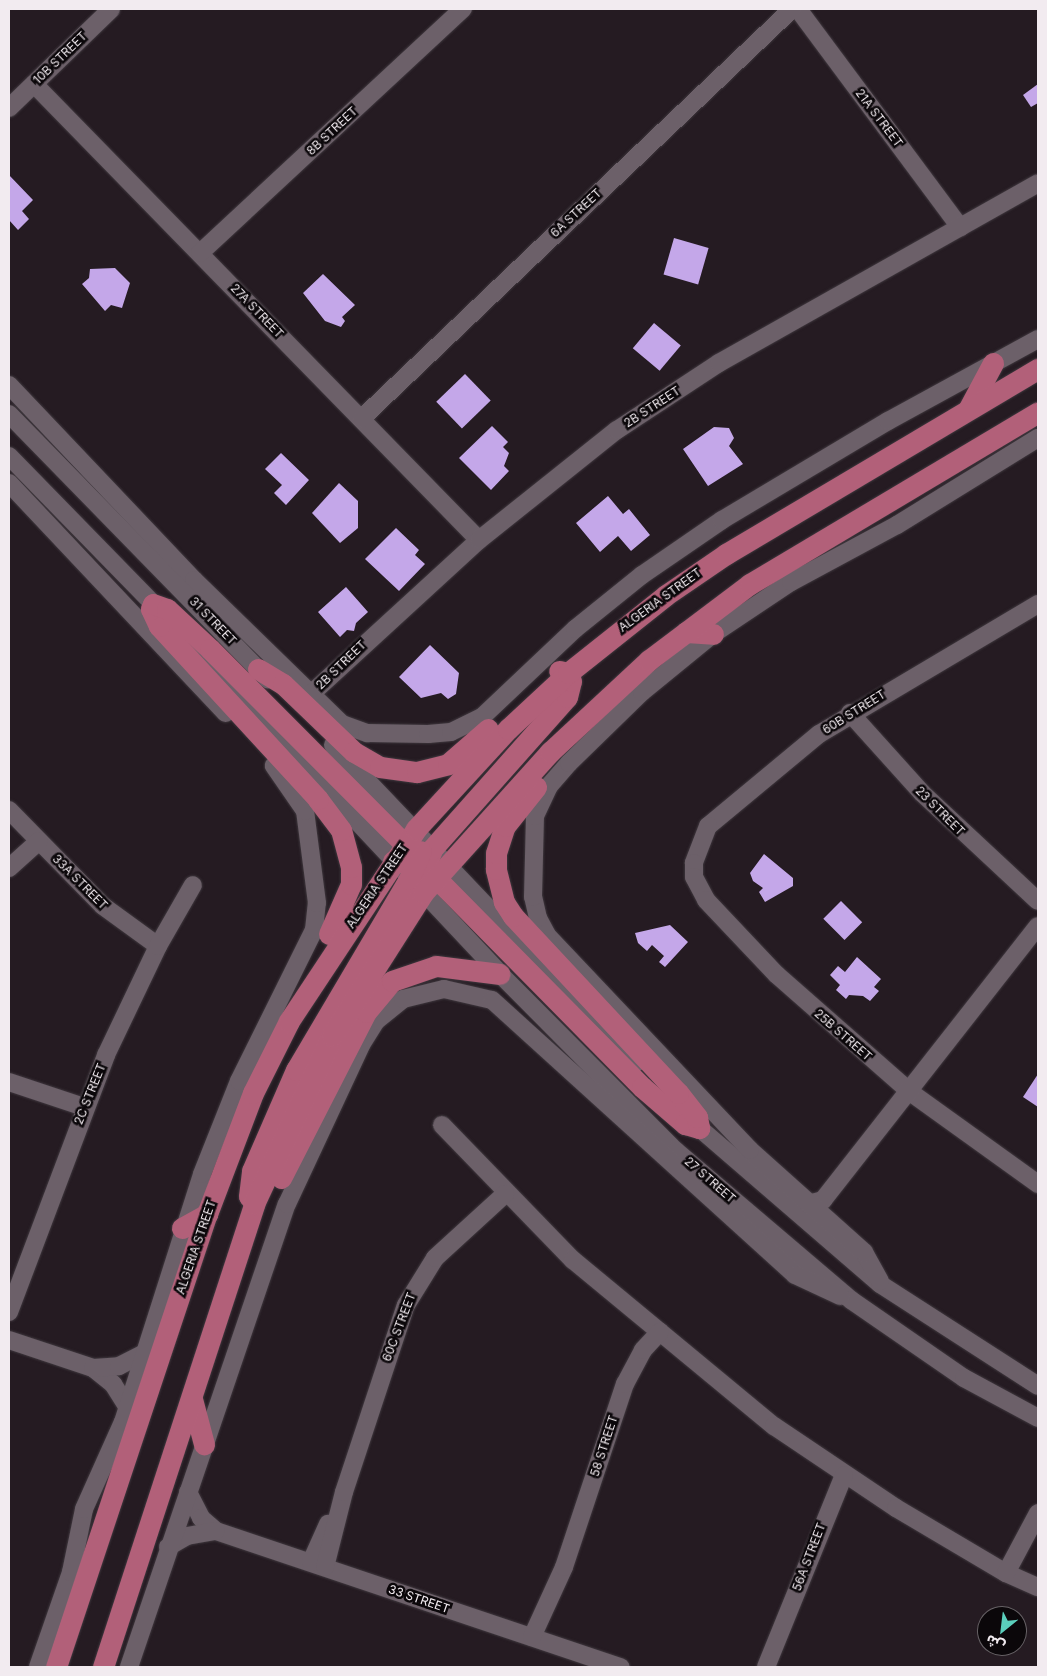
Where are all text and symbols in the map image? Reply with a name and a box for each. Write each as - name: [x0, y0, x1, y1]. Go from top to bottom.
- street label: 10B STREET: [30, 29, 90, 87]
- street label: 21A STREET: [852, 86, 906, 150]
- street label: 8B STREET: [304, 104, 360, 158]
- street label: 6A STREET: [548, 186, 604, 240]
- street label: 27A STREET: [228, 281, 286, 341]
- street label: 2B STREET: [621, 384, 683, 430]
- street label: ALGERIA STREET: [616, 565, 704, 635]
- street label: 31 STREET: [187, 594, 239, 648]
- street label: 2B STREET: [313, 638, 369, 692]
- street label: 60B STREET: [820, 687, 888, 737]
- street label: 23 STREET: [912, 783, 968, 839]
- street label: ALGERIA STREET: [343, 841, 411, 931]
- street label: 33A STREET: [50, 852, 110, 912]
- street label: 25B STREET: [811, 1006, 875, 1064]
- street label: 2C STREET: [71, 1061, 109, 1127]
- street label: 27 STREET: [682, 1154, 738, 1206]
- street label: ALGERIA STREET: [173, 1198, 219, 1296]
- street label: 60C STREET: [379, 1291, 419, 1363]
- street label: 58 STREET: [587, 1414, 621, 1478]
- street label: 56A STREET: [789, 1521, 829, 1593]
- street label: 33 STREET: [387, 1582, 451, 1616]
- north arrow: [977, 1606, 1027, 1656]
- text: ش: [982, 1632, 1007, 1656]

